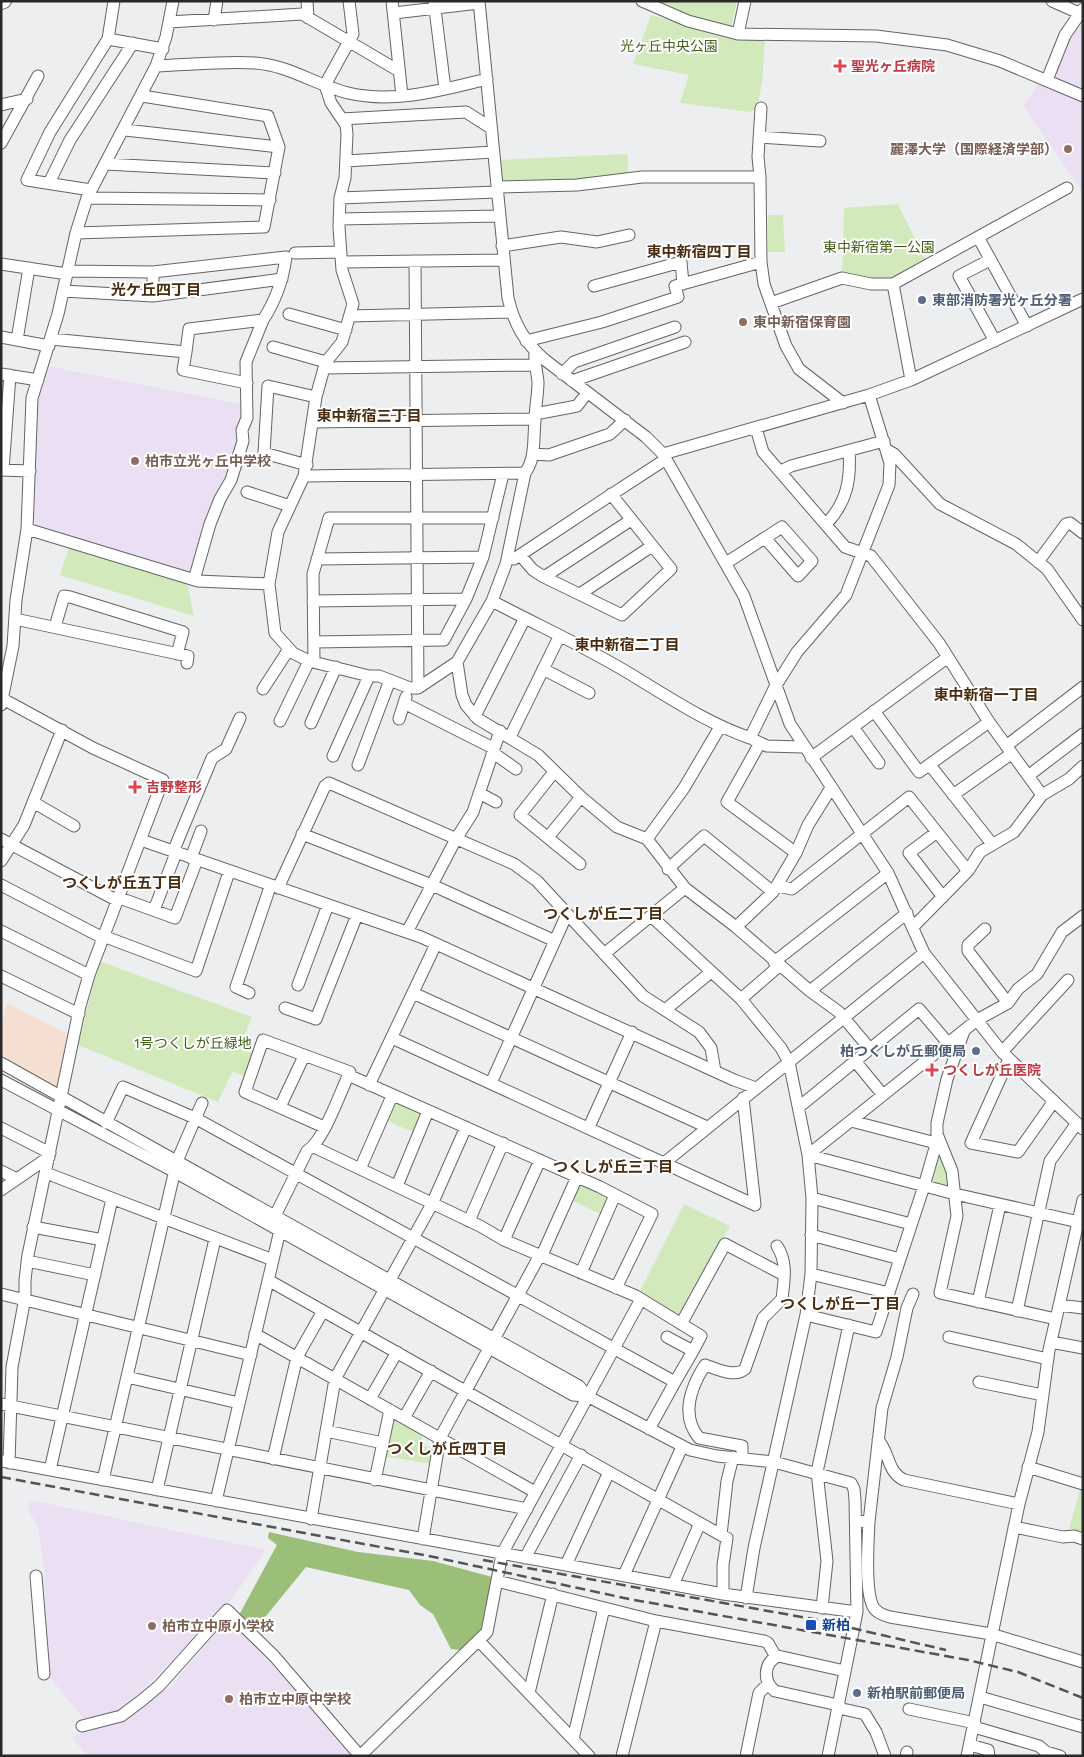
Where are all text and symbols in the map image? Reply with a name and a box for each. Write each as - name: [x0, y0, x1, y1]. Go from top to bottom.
- park label: 光ヶ丘中央公園: [620, 38, 718, 54]
- place label: 聖光ヶ丘病院: [851, 58, 935, 74]
- marker: 聖光ヶ丘病院: [833, 59, 847, 73]
- place label: 麗澤大学（国際経済学部）: [890, 141, 1058, 157]
- marker: 麗澤大学（国際経済学部）: [1062, 143, 1074, 155]
- park label: 東中新宿第一公園: [823, 239, 935, 255]
- district label: 東中新宿四丁目: [646, 243, 752, 261]
- district label: 光ケ丘四丁目: [111, 281, 201, 299]
- place label: 東部消防署光ヶ丘分署: [932, 292, 1072, 308]
- marker: 東部消防署光ヶ丘分署: [916, 294, 928, 306]
- place label: 東中新宿保育園: [753, 314, 851, 330]
- marker: 東中新宿保育園: [737, 316, 749, 328]
- district label: 東中新宿三丁目: [316, 407, 422, 425]
- place label: 柏市立光ヶ丘中学校: [145, 453, 271, 469]
- marker: 柏市立光ヶ丘中学校: [129, 455, 141, 467]
- district label: 東中新宿二丁目: [574, 636, 680, 654]
- district label: 東中新宿一丁目: [933, 686, 1039, 704]
- place label: 吉野整形: [146, 779, 202, 795]
- marker: 吉野整形: [128, 780, 142, 794]
- district label: つくしが丘五丁目: [62, 874, 182, 892]
- district label: つくしが丘二丁目: [543, 905, 663, 923]
- park label: 1号つくしが丘緑地: [134, 1035, 252, 1051]
- place label: 柏つくしが丘郵便局: [840, 1043, 966, 1059]
- marker: 柏つくしが丘郵便局: [970, 1045, 982, 1057]
- place label: つくしが丘医院: [943, 1062, 1041, 1078]
- marker: つくしが丘医院: [925, 1063, 939, 1077]
- district label: つくしが丘三丁目: [553, 1158, 673, 1176]
- district label: つくしが丘一丁目: [780, 1295, 900, 1313]
- district label: つくしが丘四丁目: [387, 1440, 507, 1458]
- place label: 新柏: [822, 1617, 850, 1633]
- place label: 柏市立中原小学校: [162, 1618, 274, 1634]
- marker: 新柏: [804, 1618, 818, 1632]
- marker: 柏市立中原小学校: [146, 1620, 158, 1632]
- place label: 新柏駅前郵便局: [867, 1685, 965, 1701]
- marker: 新柏駅前郵便局: [851, 1687, 863, 1699]
- place label: 柏市立中原中学校: [239, 1691, 351, 1707]
- marker: 柏市立中原中学校: [223, 1693, 235, 1705]

